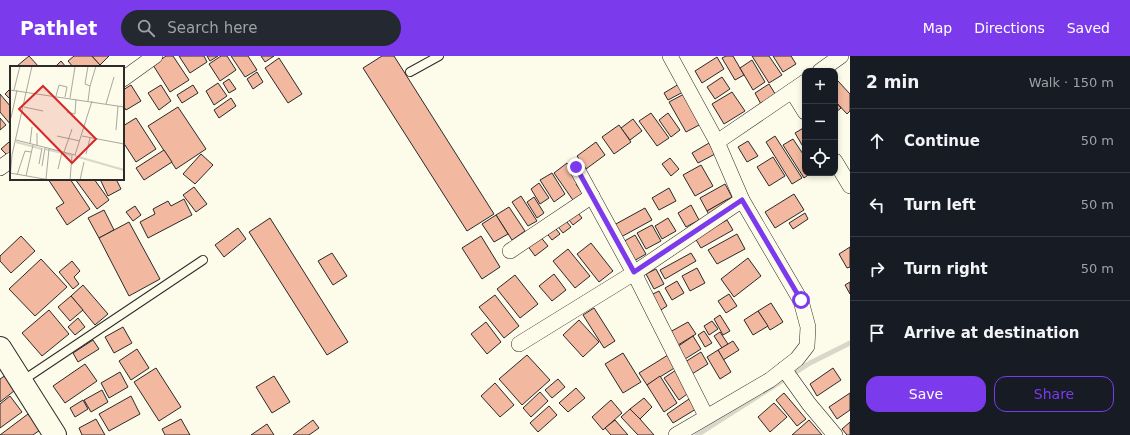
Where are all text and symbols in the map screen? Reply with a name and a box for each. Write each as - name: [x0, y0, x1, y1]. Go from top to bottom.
- search box: [121, 10, 401, 46]
- text: Pathlet: [20, 17, 97, 39]
- icon: search: [135, 17, 157, 39]
- text: Search here: [167, 19, 257, 37]
- text: Map: [923, 20, 952, 36]
- text: Directions: [974, 20, 1045, 36]
- text: Saved: [1067, 20, 1110, 36]
- inset map: [10, 66, 124, 180]
- map controls: [802, 68, 838, 176]
- button: +: [802, 68, 838, 104]
- text: 2 min: [866, 72, 919, 92]
- text: Walk · 150 m: [1029, 75, 1114, 90]
- button: −: [802, 104, 838, 140]
- icon: ahead: [866, 130, 888, 152]
- text: Continue: [904, 132, 980, 150]
- text: 50 m: [1081, 133, 1114, 148]
- button: locate: [802, 140, 838, 176]
- route end: [567, 158, 585, 176]
- icon: left: [866, 194, 888, 216]
- text: Turn left: [904, 196, 976, 214]
- text: 50 m: [1081, 197, 1114, 212]
- icon: right: [866, 258, 888, 280]
- text: Turn right: [904, 260, 988, 278]
- text: 50 m: [1081, 261, 1114, 276]
- route start: [792, 291, 810, 309]
- icon: arrive: [866, 322, 888, 344]
- text: Arrive at destination: [904, 324, 1079, 342]
- button: Save: [866, 376, 986, 412]
- button: Share: [994, 376, 1114, 412]

